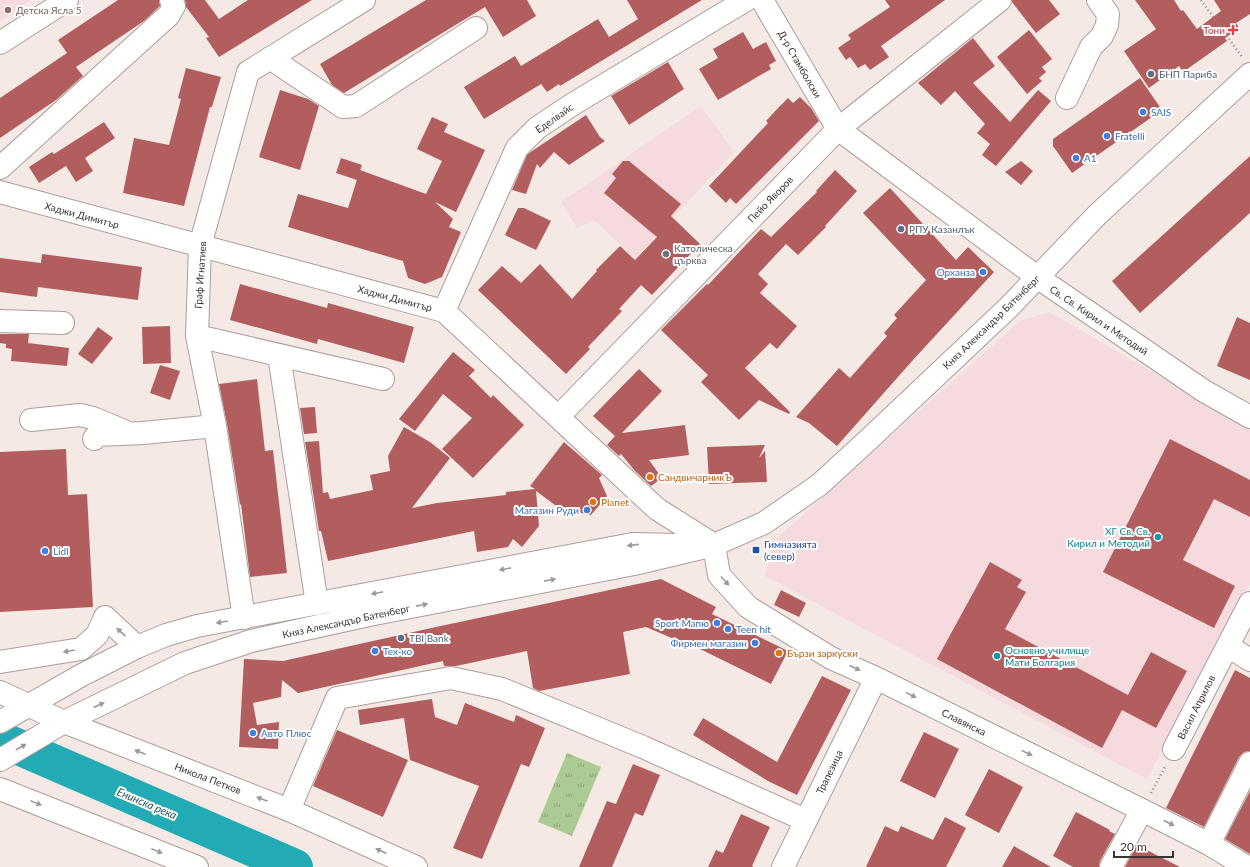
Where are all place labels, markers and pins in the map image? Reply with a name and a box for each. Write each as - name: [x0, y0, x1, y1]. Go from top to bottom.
- place label: Детска Ясла 5: [16, 4, 82, 16]
- marker: Детска Ясла 5: [3, 5, 13, 15]
- place label: Тони: [1203, 24, 1225, 36]
- marker: Тони: [1228, 25, 1238, 35]
- place label: БНП Париба: [1159, 68, 1217, 80]
- marker: БНП Париба: [1146, 69, 1156, 79]
- place label: SAIS: [1151, 106, 1171, 118]
- marker: SAIS: [1138, 107, 1148, 117]
- place label: Fratelli: [1115, 130, 1145, 142]
- marker: Fratelli: [1102, 131, 1112, 141]
- place label: A1: [1084, 152, 1097, 164]
- marker: A1: [1071, 153, 1081, 163]
- place label: РПУ Казанлък: [909, 223, 976, 235]
- marker: РПУ Казанлък: [896, 224, 906, 234]
- place label: Католическа църква: [674, 242, 733, 266]
- marker: Католическа църква: [661, 249, 671, 259]
- place label: Орханза: [937, 266, 975, 278]
- marker: Орханза: [978, 267, 988, 277]
- place label: СандвичарникЪ: [658, 471, 732, 483]
- marker: СандвичарникЪ: [645, 472, 655, 482]
- place label: Planet: [601, 496, 629, 508]
- marker: Planet: [588, 497, 598, 507]
- place label: Магазин Руди: [515, 504, 579, 516]
- marker: Магазин Руди: [582, 505, 592, 515]
- place label: ХГ Св. Св. Кирил и Методий: [1067, 525, 1150, 549]
- marker: ХГ Св. Св. Кирил и Методий: [1153, 532, 1163, 542]
- place label: Гимназията (север): [764, 538, 817, 562]
- place label: Lidl: [53, 545, 69, 557]
- marker: Гимназията (север): [751, 545, 761, 555]
- marker: Lidl: [40, 546, 50, 556]
- place label: Sport Мапю: [655, 617, 709, 629]
- marker: Sport Мапю: [712, 618, 722, 628]
- place label: Teen hit: [736, 623, 771, 635]
- marker: Teen hit: [723, 624, 733, 634]
- place label: TBI Bank: [409, 632, 450, 644]
- marker: TBI Bank: [396, 633, 406, 643]
- place label: Фирмен магазин: [670, 637, 747, 649]
- marker: Фирмен магазин: [750, 638, 760, 648]
- place label: Основно училище Мати Болгария: [1005, 644, 1089, 668]
- place label: Тех-ко: [383, 645, 412, 657]
- marker: Тех-ко: [370, 646, 380, 656]
- place label: Бързи заркуски: [787, 647, 858, 659]
- marker: Бързи заркуски: [774, 648, 784, 658]
- marker: Основно училище Мати Болгария: [992, 651, 1002, 661]
- place label: Авто Плюс: [261, 727, 312, 739]
- marker: Авто Плюс: [248, 728, 258, 738]

